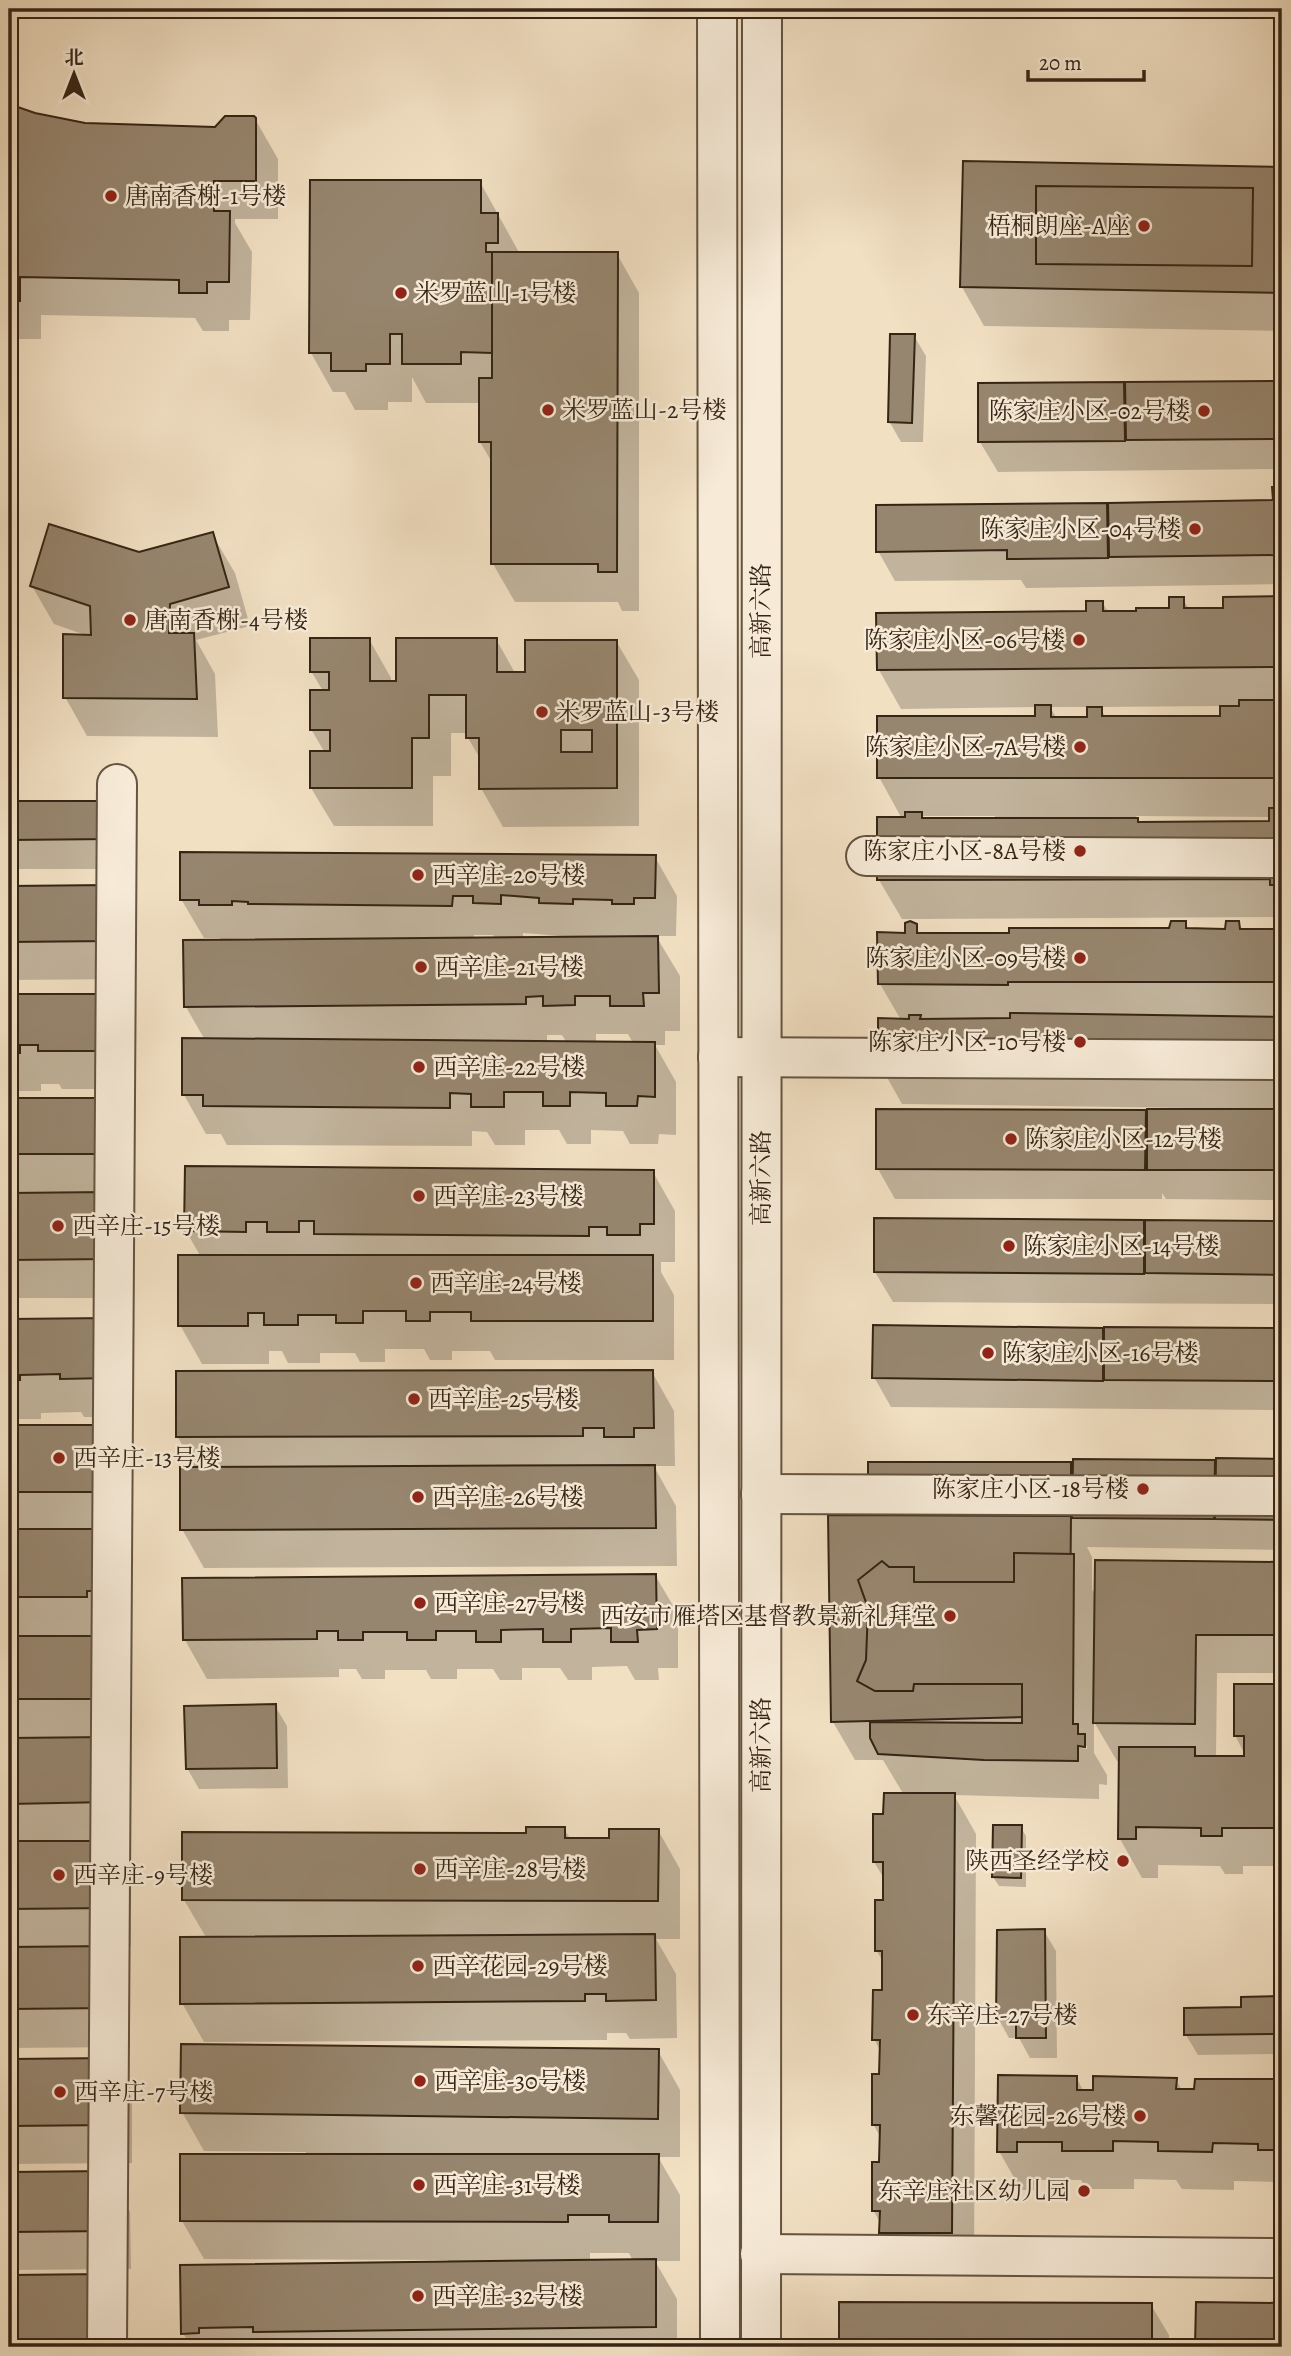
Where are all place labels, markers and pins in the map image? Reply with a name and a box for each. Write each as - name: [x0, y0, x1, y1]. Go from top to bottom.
- place label: 唐南香榭-1号楼: [125, 180, 286, 212]
- marker: 唐南香榭-1号楼: [103, 188, 119, 204]
- place label: 梧桐朗座-A座: [987, 210, 1130, 242]
- marker: 梧桐朗座-A座: [1136, 218, 1152, 234]
- place label: 米罗蓝山-1号楼: [415, 277, 576, 309]
- marker: 米罗蓝山-1号楼: [393, 285, 409, 301]
- place label: 米罗蓝山-2号楼: [562, 394, 727, 426]
- place label: 陈家庄小区-02号楼: [989, 395, 1190, 427]
- marker: 米罗蓝山-2号楼: [540, 402, 556, 418]
- marker: 陈家庄小区-02号楼: [1196, 403, 1212, 419]
- place label: 陈家庄小区-04号楼: [980, 513, 1181, 545]
- marker: 陈家庄小区-04号楼: [1187, 521, 1203, 537]
- place label: 唐南香榭-4号楼: [144, 604, 308, 636]
- marker: 唐南香榭-4号楼: [122, 612, 138, 628]
- place label: 陈家庄小区-06号楼: [864, 624, 1065, 656]
- marker: 陈家庄小区-06号楼: [1071, 632, 1087, 648]
- place label: 米罗蓝山-3号楼: [556, 696, 719, 728]
- marker: 米罗蓝山-3号楼: [534, 704, 550, 720]
- place label: 陈家庄小区-7A号楼: [865, 731, 1066, 763]
- marker: 陈家庄小区-7A号楼: [1072, 739, 1088, 755]
- place label: 陈家庄小区-8A号楼: [863, 835, 1066, 867]
- marker: 陈家庄小区-8A号楼: [1072, 843, 1088, 859]
- place label: 西辛庄-20号楼: [432, 859, 585, 891]
- marker: 西辛庄-20号楼: [410, 867, 426, 883]
- place label: 陈家庄小区-09号楼: [865, 942, 1066, 974]
- marker: 陈家庄小区-09号楼: [1072, 950, 1088, 966]
- place label: 西辛庄-21号楼: [435, 951, 584, 983]
- marker: 西辛庄-21号楼: [413, 959, 429, 975]
- place label: 陈家庄小区-10号楼: [868, 1026, 1066, 1058]
- marker: 陈家庄小区-10号楼: [1072, 1034, 1088, 1050]
- place label: 西辛庄-22号楼: [433, 1051, 585, 1083]
- marker: 西辛庄-22号楼: [411, 1059, 427, 1075]
- place label: 陈家庄小区-12号楼: [1025, 1123, 1222, 1155]
- marker: 陈家庄小区-12号楼: [1003, 1131, 1019, 1147]
- place label: 西辛庄-23号楼: [433, 1180, 584, 1212]
- marker: 西辛庄-23号楼: [411, 1188, 427, 1204]
- place label: 西辛庄-15号楼: [72, 1210, 220, 1242]
- marker: 西辛庄-15号楼: [50, 1218, 66, 1234]
- place label: 陈家庄小区-14号楼: [1023, 1230, 1219, 1262]
- marker: 陈家庄小区-14号楼: [1001, 1238, 1017, 1254]
- place label: 西辛庄-24号楼: [430, 1267, 581, 1299]
- marker: 西辛庄-24号楼: [408, 1275, 424, 1291]
- place label: 陈家庄小区-16号楼: [1002, 1337, 1198, 1369]
- marker: 陈家庄小区-16号楼: [980, 1345, 996, 1361]
- place label: 西辛庄-25号楼: [428, 1383, 579, 1415]
- marker: 西辛庄-25号楼: [406, 1391, 422, 1407]
- place label: 西辛庄-13号楼: [73, 1442, 220, 1474]
- marker: 西辛庄-13号楼: [51, 1450, 67, 1466]
- place label: 陈家庄小区-18号楼: [932, 1473, 1129, 1505]
- place label: 西辛庄-26号楼: [432, 1481, 584, 1513]
- marker: 陈家庄小区-18号楼: [1135, 1481, 1151, 1497]
- marker: 西辛庄-26号楼: [410, 1489, 426, 1505]
- place label: 西辛庄-27号楼: [434, 1587, 585, 1619]
- marker: 西辛庄-27号楼: [412, 1595, 428, 1611]
- place label: 西安市雁塔区基督教景新礼拜堂: [600, 1600, 936, 1632]
- marker: 西安市雁塔区基督教景新礼拜堂: [942, 1608, 958, 1624]
- place label: 陕西圣经学校: [965, 1845, 1109, 1877]
- place label: 西辛庄-28号楼: [434, 1853, 586, 1885]
- marker: 陕西圣经学校: [1115, 1853, 1131, 1869]
- place label: 西辛庄-9号楼: [73, 1859, 213, 1891]
- marker: 西辛庄-28号楼: [412, 1861, 428, 1877]
- marker: 西辛庄-9号楼: [51, 1867, 67, 1883]
- place label: 西辛花园-29号楼: [432, 1950, 607, 1982]
- marker: 西辛花园-29号楼: [410, 1958, 426, 1974]
- place label: 东辛庄-27号楼: [927, 1999, 1078, 2031]
- marker: 东辛庄-27号楼: [905, 2007, 921, 2023]
- place label: 西辛庄-30号楼: [434, 2065, 586, 2097]
- marker: 西辛庄-30号楼: [412, 2073, 428, 2089]
- place label: 西辛庄-7号楼: [74, 2076, 213, 2108]
- marker: 西辛庄-7号楼: [52, 2084, 68, 2100]
- place label: 东馨花园-26号楼: [950, 2100, 1126, 2132]
- marker: 东馨花园-26号楼: [1132, 2108, 1148, 2124]
- place label: 西辛庄-31号楼: [433, 2169, 580, 2201]
- place label: 东辛庄社区幼儿园: [878, 2175, 1070, 2207]
- marker: 西辛庄-31号楼: [411, 2177, 427, 2193]
- marker: 东辛庄社区幼儿园: [1076, 2183, 1092, 2199]
- place label: 西辛庄-32号楼: [432, 2280, 583, 2312]
- marker: 西辛庄-32号楼: [410, 2288, 426, 2304]

